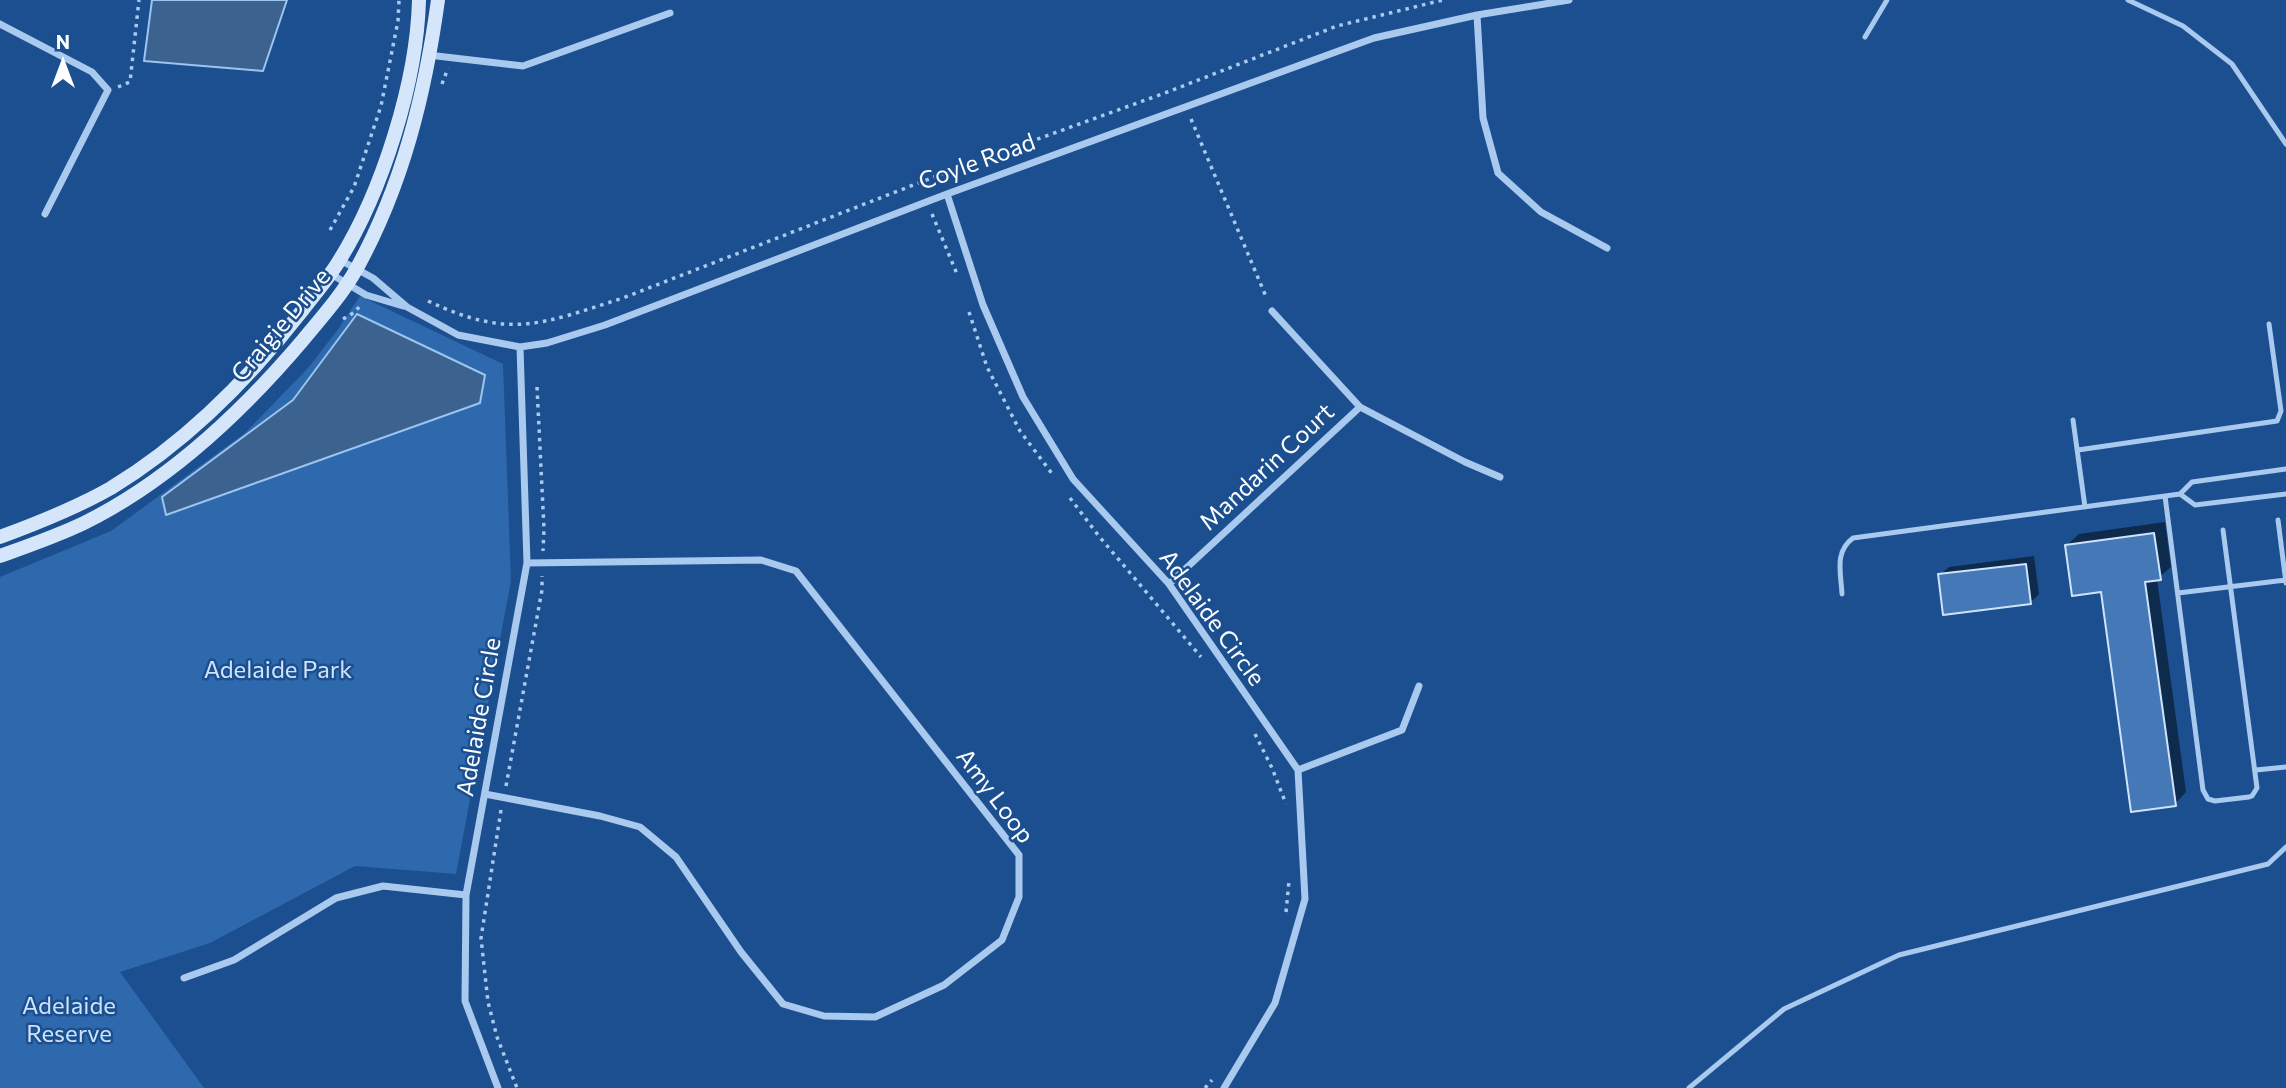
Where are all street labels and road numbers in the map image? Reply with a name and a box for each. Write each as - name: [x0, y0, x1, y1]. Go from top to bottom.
- street label: Coyle Road: [915, 128, 1039, 196]
- street label: Craigie Drive: [225, 263, 337, 387]
- street label: Mandarin Court: [1194, 397, 1340, 537]
- street label: Adelaide Circle: [1153, 544, 1271, 692]
- street label: Adelaide Circle: [451, 635, 507, 799]
- street label: Amy Loop: [950, 743, 1040, 849]

